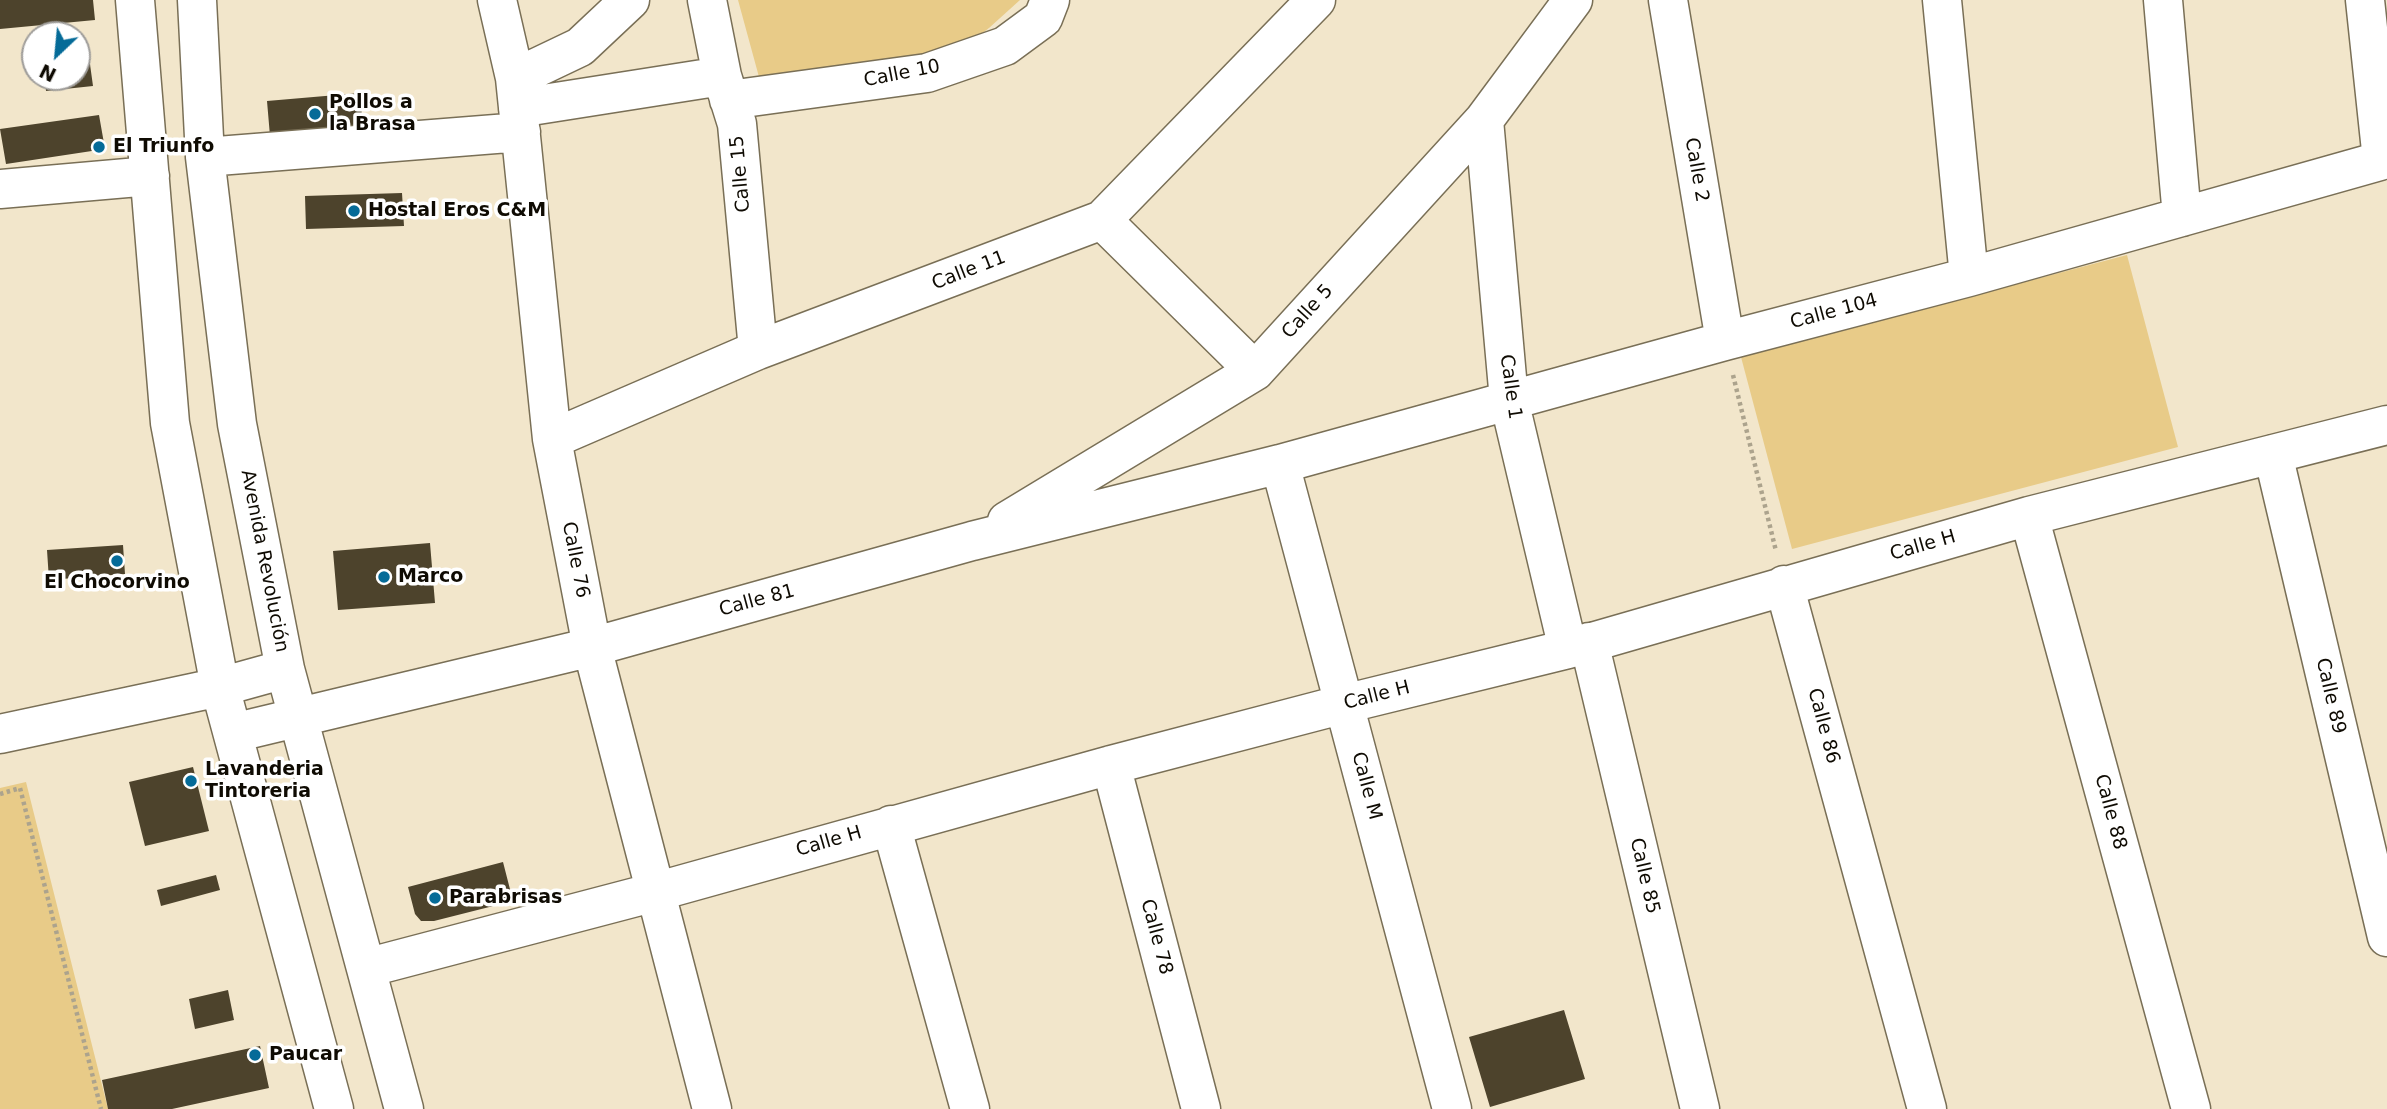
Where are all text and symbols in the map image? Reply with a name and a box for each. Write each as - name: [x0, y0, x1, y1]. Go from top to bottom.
- north arrow: [21, 21, 91, 91]
- street label: Calle 10: [862, 55, 942, 93]
- text: N: [36, 60, 60, 86]
- place label: Pollos a la Brasa: [329, 92, 416, 136]
- marker: Pollos a la Brasa: [307, 106, 323, 122]
- street label: Calle 15: [726, 134, 756, 214]
- place label: El Triunfo: [113, 136, 214, 158]
- street label: Calle 2: [1679, 136, 1713, 204]
- marker: El Triunfo: [91, 139, 107, 155]
- place label: Hostal Eros C&M: [368, 200, 546, 222]
- marker: Hostal Eros C&M: [346, 203, 362, 219]
- street label: Calle 11: [929, 246, 1009, 296]
- street label: Calle 5: [1278, 280, 1338, 344]
- street label: Calle 104: [1788, 289, 1880, 335]
- street label: Calle 1: [1494, 353, 1526, 421]
- street label: Avenida Revolución: [235, 468, 293, 654]
- street label: Calle 76: [556, 520, 594, 600]
- street label: Calle H: [1887, 526, 1959, 566]
- marker: El Chocorvino: [109, 553, 125, 569]
- place label: Marco: [398, 566, 463, 588]
- marker: Marco: [376, 569, 392, 585]
- place label: El Chocorvino: [44, 572, 190, 594]
- street label: Calle 81: [717, 580, 797, 622]
- street label: Calle 89: [2310, 656, 2350, 736]
- street label: Calle H: [1342, 677, 1412, 715]
- street label: Calle 86: [1802, 686, 1844, 766]
- street label: Calle M: [1346, 749, 1386, 823]
- place label: Lavanderia Tintoreria: [205, 759, 324, 803]
- street label: Calle 88: [2089, 772, 2131, 852]
- marker: Lavanderia Tintoreria: [183, 773, 199, 789]
- street label: Calle H: [793, 822, 865, 862]
- street label: Calle 85: [1624, 836, 1664, 916]
- place label: Parabrisas: [449, 887, 562, 909]
- marker: Parabrisas: [427, 890, 443, 906]
- street label: Calle 78: [1135, 897, 1177, 977]
- place label: Paucar: [269, 1044, 342, 1066]
- marker: Paucar: [247, 1047, 263, 1063]

